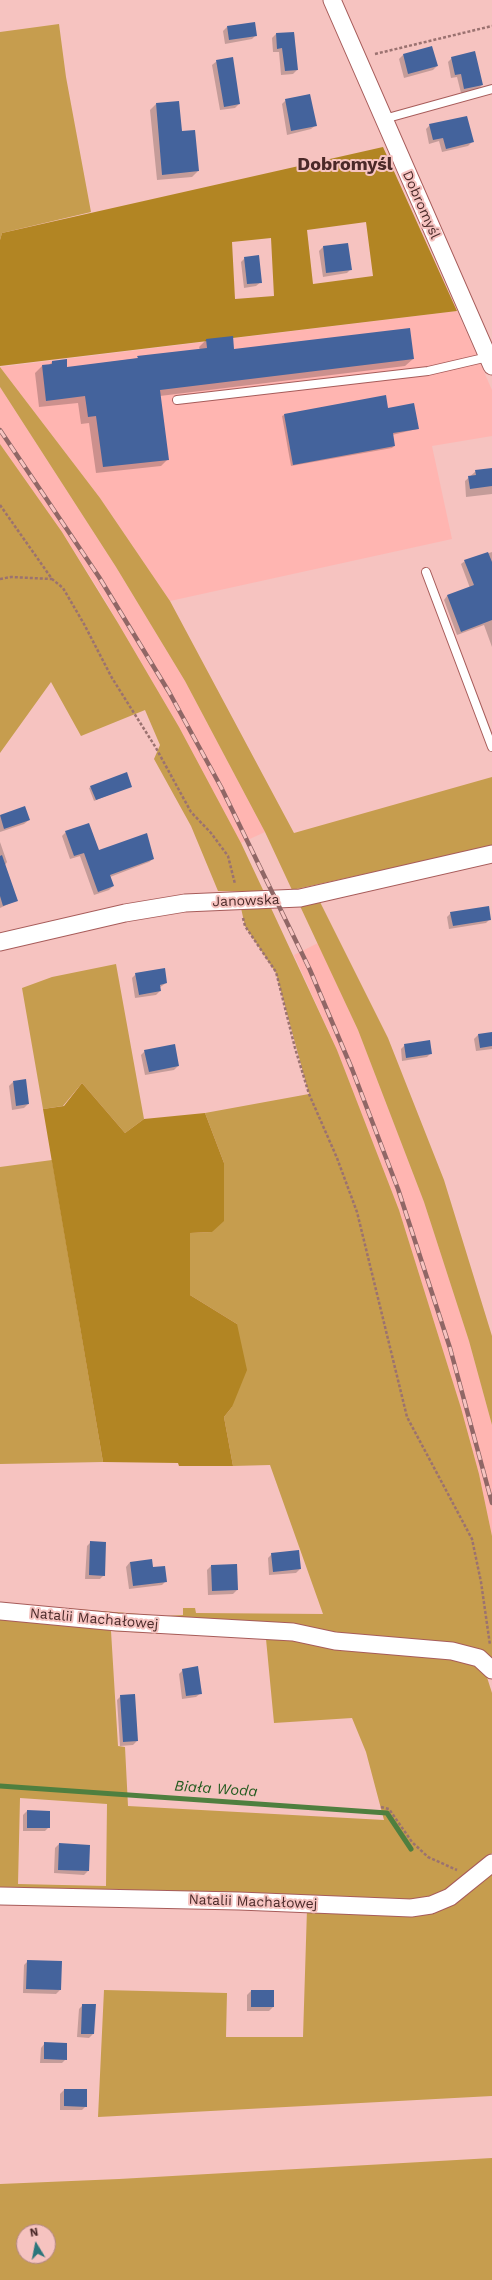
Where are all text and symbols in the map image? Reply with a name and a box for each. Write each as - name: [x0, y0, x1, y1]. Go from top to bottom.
- district label: Dobromyśl: [297, 154, 393, 176]
- street label: Dobromyśl: [398, 168, 444, 242]
- street label: Janowska: [212, 891, 280, 911]
- street label: Natalii Machałowej: [29, 1605, 159, 1633]
- water label: Biała Woda: [174, 1777, 258, 1801]
- street label: Natalii Machałowej: [188, 1891, 318, 1913]
- north arrow: [16, 2224, 56, 2264]
- text: N: [29, 2226, 39, 2240]

